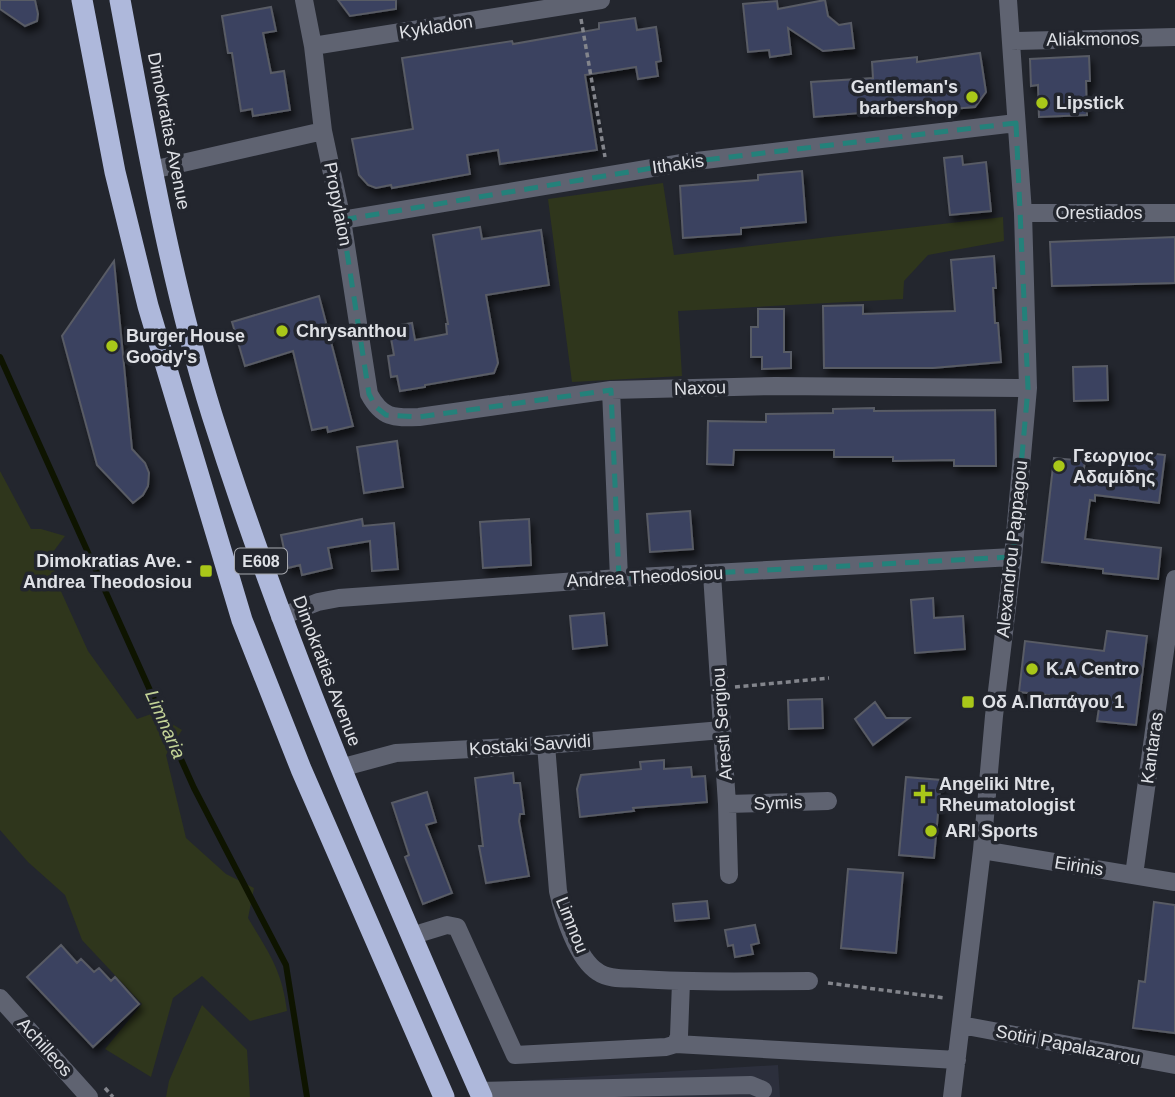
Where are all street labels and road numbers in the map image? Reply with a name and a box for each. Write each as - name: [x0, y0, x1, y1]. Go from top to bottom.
- street label: Kykladon: [398, 11, 474, 43]
- street label: Aliakmonos: [1046, 28, 1140, 50]
- street label: Dimokratias Avenue: [144, 51, 194, 211]
- street label: Ithakis: [651, 150, 705, 178]
- street label: Propylaion: [320, 160, 356, 248]
- street label: Orestiados: [1055, 203, 1143, 223]
- street label: Naxou: [674, 377, 726, 399]
- street label: Alexandrou Pappagou: [993, 459, 1031, 639]
- road number: E608: [235, 548, 287, 574]
- street label: Andrea Theodosiou: [566, 563, 724, 591]
- street label: Dimokratias Avenue: [289, 593, 365, 749]
- street label: Aresti Sergiou: [708, 667, 736, 781]
- street label: Kantaras: [1137, 711, 1167, 785]
- street label: Kostaki Savvidi: [468, 731, 592, 759]
- street label: Symis: [753, 792, 803, 814]
- street label: Eirinis: [1053, 852, 1105, 880]
- street label: Limnou: [552, 894, 592, 956]
- street label: Achilleos: [13, 1014, 77, 1080]
- street label: Sotiri Papalazarou: [994, 1021, 1142, 1069]

